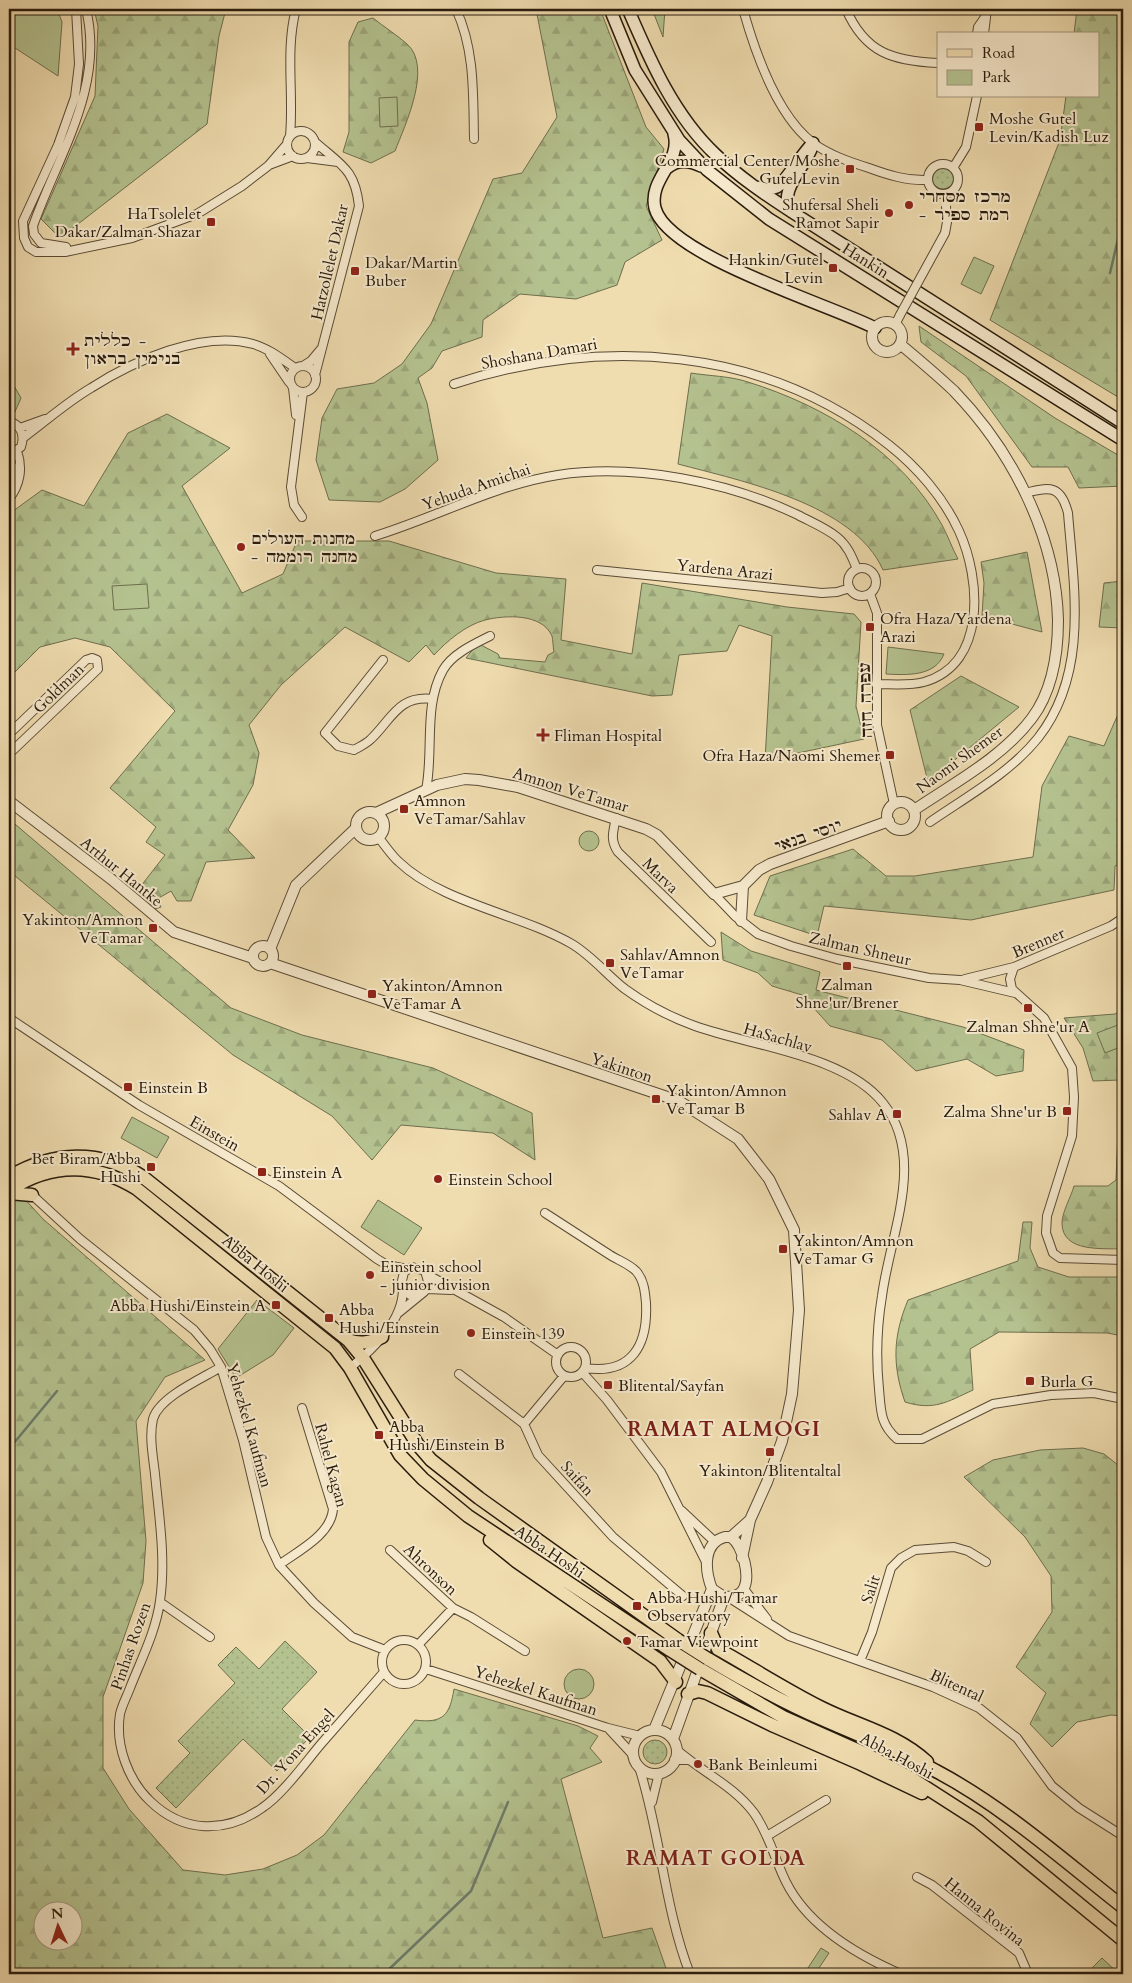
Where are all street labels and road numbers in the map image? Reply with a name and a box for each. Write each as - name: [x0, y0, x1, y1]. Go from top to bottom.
- street label: Hatzollelet Dakar: [306, 202, 354, 322]
- street label: Hankin: [838, 238, 893, 284]
- street label: Shoshana Damari: [479, 333, 599, 375]
- street label: Yehuda Amichai: [419, 458, 534, 516]
- street label: Yardena Arazi: [676, 554, 775, 586]
- street label: Goldman: [28, 659, 89, 719]
- street label: עפרה חזה: [854, 662, 878, 738]
- street label: Naomi Shemer: [912, 721, 1008, 799]
- street label: Amnon VeTamar: [510, 762, 631, 818]
- street label: יוסי בנאי: [772, 814, 845, 858]
- street label: Arthur Hantke: [75, 832, 167, 912]
- street label: Marva: [637, 853, 683, 899]
- street label: Brenner: [1009, 922, 1068, 964]
- street label: Zalman Shneur: [807, 927, 913, 971]
- street label: HaSachlav: [741, 1018, 815, 1058]
- street label: Yakinton: [588, 1048, 655, 1088]
- street label: Einstein: [185, 1111, 244, 1157]
- street label: Abba Hoshi: [217, 1230, 294, 1298]
- street label: Yehezkel Kaufman: [221, 1360, 277, 1490]
- street label: Rahel Kagan: [309, 1421, 353, 1510]
- street label: Saifan: [556, 1456, 599, 1501]
- street label: Abba Hoshi: [510, 1520, 589, 1584]
- street label: Ahronson: [398, 1539, 462, 1601]
- street label: Salit: [856, 1572, 886, 1606]
- street label: Pinhas Rozen: [106, 1599, 156, 1693]
- street label: Yehezkel Kaufman: [471, 1661, 600, 1721]
- street label: Blitental: [926, 1664, 987, 1708]
- street label: Dr. Yona Engel: [252, 1704, 340, 1799]
- street label: Abba Hoshi: [856, 1727, 938, 1785]
- street label: Hanna Rovina: [939, 1872, 1029, 1951]

